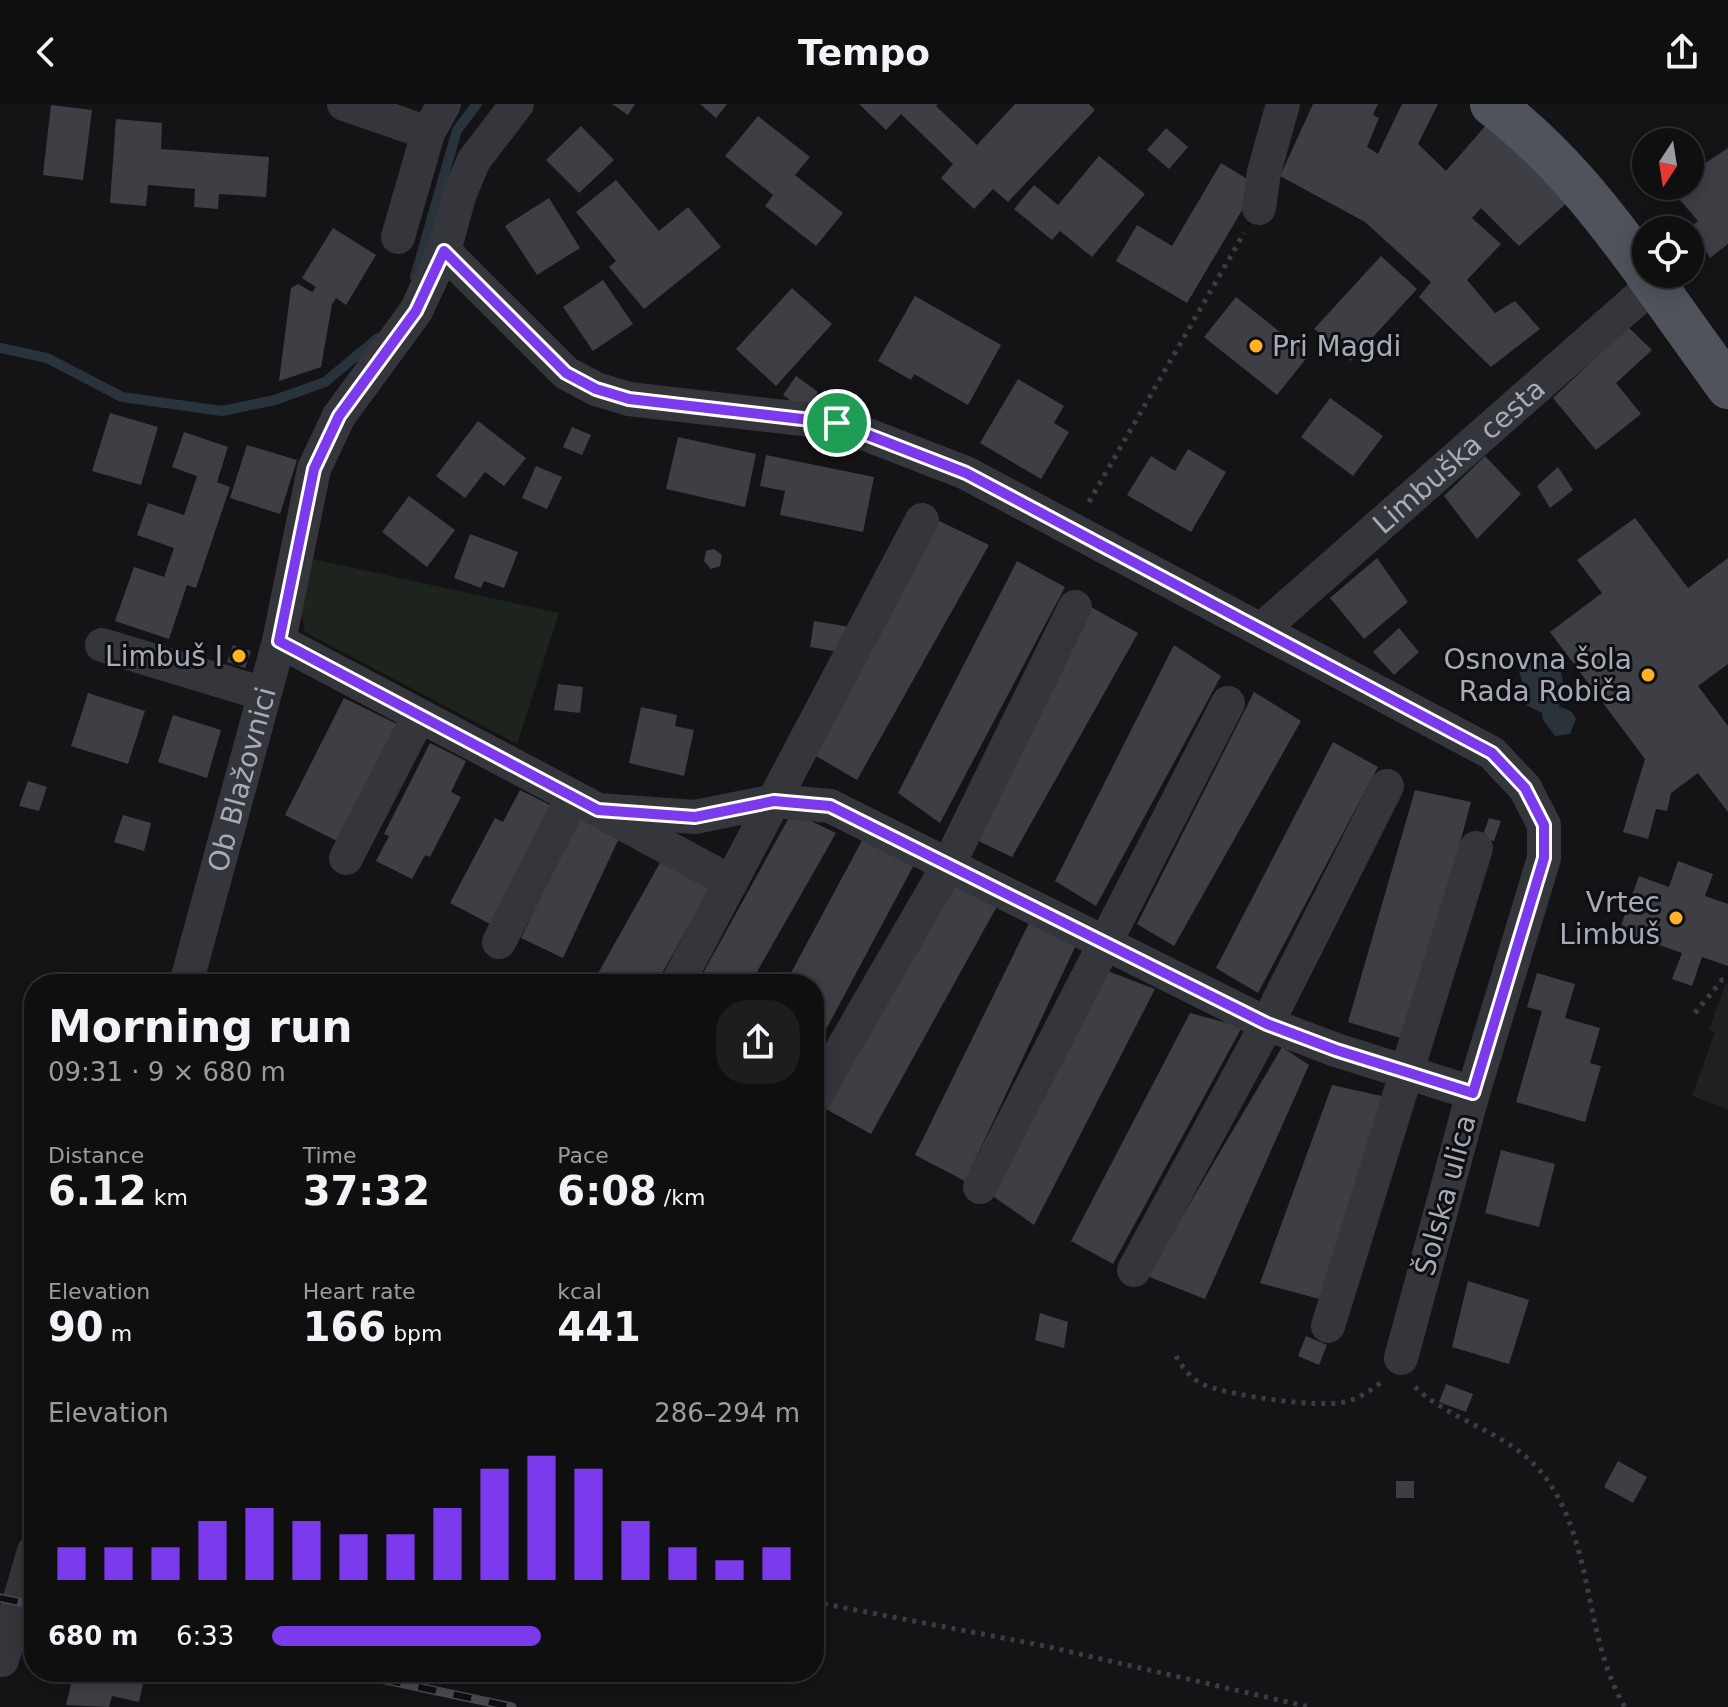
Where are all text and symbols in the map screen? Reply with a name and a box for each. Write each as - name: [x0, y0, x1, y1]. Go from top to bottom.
- icon: back: [24, 30, 68, 74]
- icon: share: [1660, 30, 1704, 74]
- text: Tempo: [798, 32, 930, 73]
- north arrow: [1632, 128, 1704, 200]
- map controls: [1632, 128, 1704, 288]
- button: locate: [1632, 216, 1704, 288]
- place label: Pri Magdi: [1272, 330, 1401, 363]
- marker: Pri Magdi: [1247, 337, 1265, 355]
- street label: Limbuška cesta: [1366, 372, 1552, 541]
- pin: [803, 389, 871, 457]
- icon: arrive: [815, 401, 859, 445]
- place label: Limbuš I: [105, 640, 223, 673]
- place label: Osnovna šola Rada Robiča: [1443, 643, 1632, 708]
- marker: Limbuš I: [230, 647, 248, 665]
- marker: Osnovna šola Rada Robiča: [1639, 666, 1657, 684]
- street label: Ob Blažovnici: [201, 683, 283, 876]
- place label: Vrtec Limbuš: [1559, 886, 1660, 951]
- marker: Vrtec Limbuš: [1667, 909, 1685, 927]
- button: share: [716, 1000, 800, 1084]
- text: Morning run: [48, 1001, 353, 1052]
- text: 09:31 · 9 × 680 m: [48, 1057, 286, 1087]
- street label: Šolska ulica: [1407, 1111, 1483, 1279]
- text: Distance: [48, 1143, 144, 1168]
- text: Time: [303, 1143, 357, 1168]
- text: Pace: [557, 1143, 609, 1168]
- text: 6.12: [48, 1168, 147, 1214]
- text: 37:32: [303, 1168, 430, 1214]
- text: 6:08: [557, 1168, 657, 1214]
- text: km: [147, 1185, 188, 1210]
- text: /km: [657, 1185, 705, 1210]
- text: Elevation: [48, 1279, 150, 1304]
- text: Heart rate: [303, 1279, 416, 1304]
- text: kcal: [557, 1279, 602, 1304]
- text: 90: [48, 1304, 104, 1350]
- text: 166: [303, 1304, 386, 1350]
- text: 441: [557, 1304, 641, 1350]
- text: m: [104, 1321, 132, 1346]
- text: bpm: [386, 1321, 443, 1346]
- text: Elevation: [48, 1398, 169, 1428]
- text: 286–294 m: [654, 1398, 800, 1428]
- text: 680 m: [48, 1621, 138, 1651]
- text: 6:33: [176, 1621, 234, 1651]

